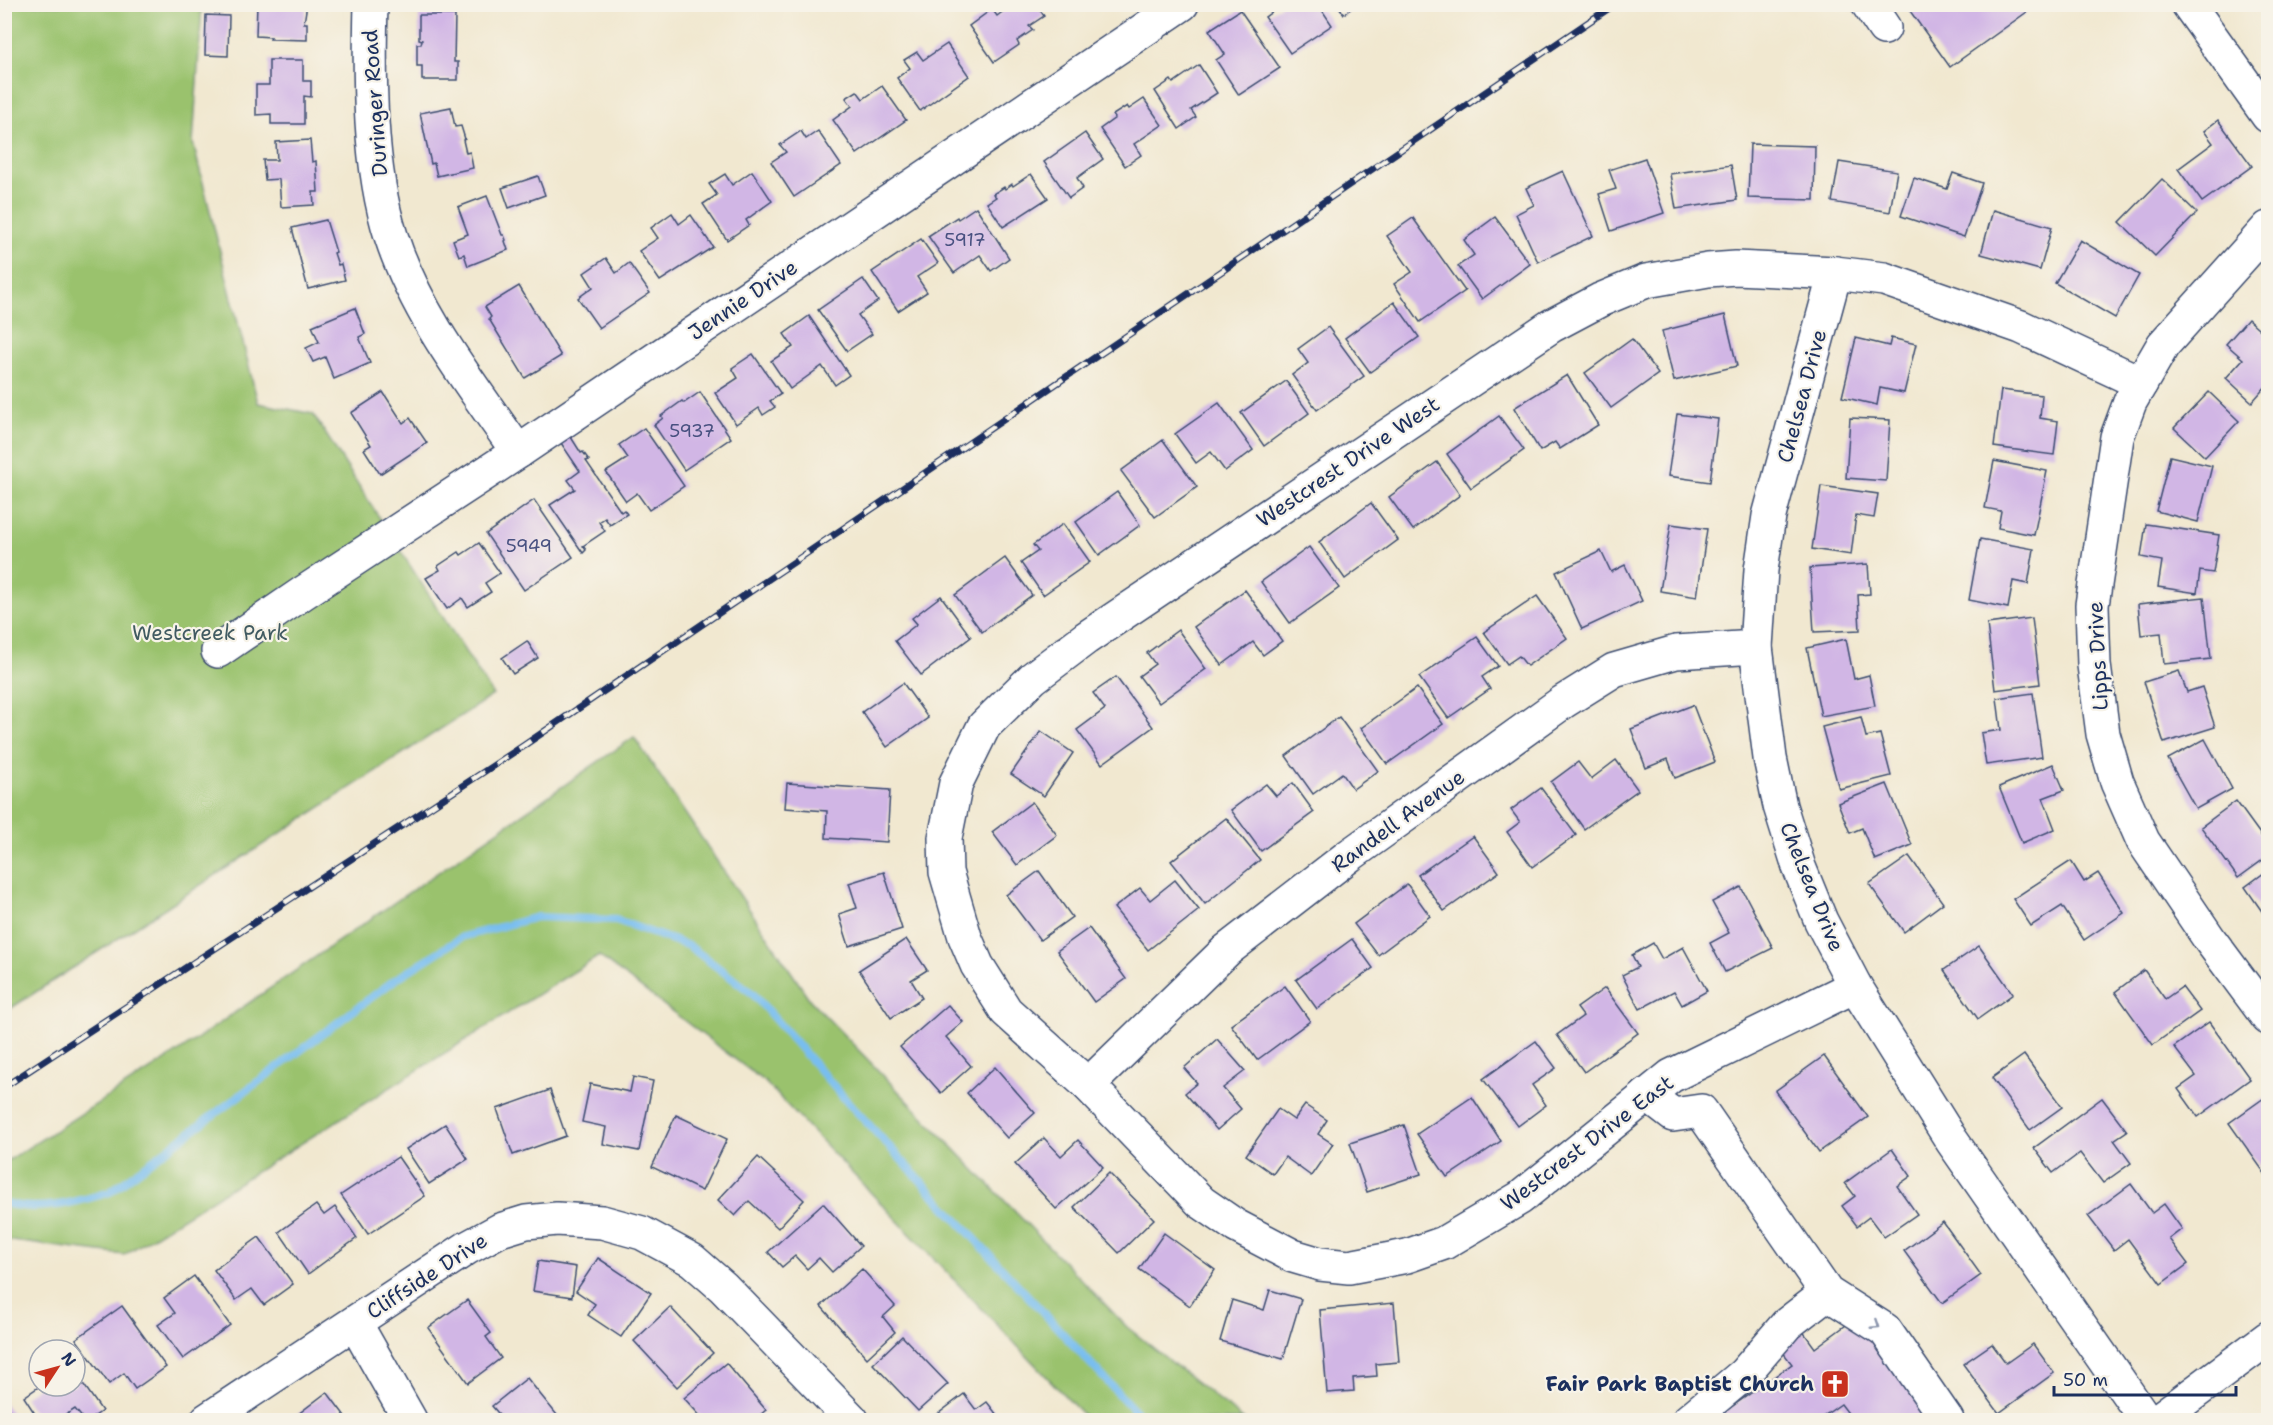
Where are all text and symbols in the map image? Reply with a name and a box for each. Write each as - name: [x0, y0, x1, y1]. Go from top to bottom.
- street label: Duringer Road: [356, 28, 394, 178]
- house number: 5917: [944, 228, 986, 252]
- street label: Jennie Drive: [683, 253, 803, 347]
- street label: Chelsea Drive: [1771, 326, 1833, 466]
- street label: Westcrest Drive West: [1251, 390, 1445, 534]
- house number: 5937: [669, 419, 715, 443]
- house number: 5949: [506, 534, 552, 558]
- street label: Lipps Drive: [2081, 601, 2115, 711]
- park label: Westcreek Park: [132, 619, 288, 647]
- street label: Randell Avenue: [1326, 763, 1470, 879]
- street label: Chelsea Drive: [1773, 818, 1851, 956]
- street label: Westcrest Drive East: [1495, 1069, 1679, 1217]
- street label: Cliffside Drive: [361, 1226, 493, 1326]
- one-way arrow: [1869, 1318, 1880, 1329]
- north arrow: [27, 1338, 87, 1398]
- text: N: [57, 1348, 81, 1371]
- scale bar: [2054, 1359, 2236, 1397]
- church icon: Fair Park Baptist Church: [1819, 1368, 1851, 1400]
- text: 50 m: [2063, 1368, 2108, 1392]
- place label: Fair Park Baptist Church: [1545, 1370, 1814, 1398]

